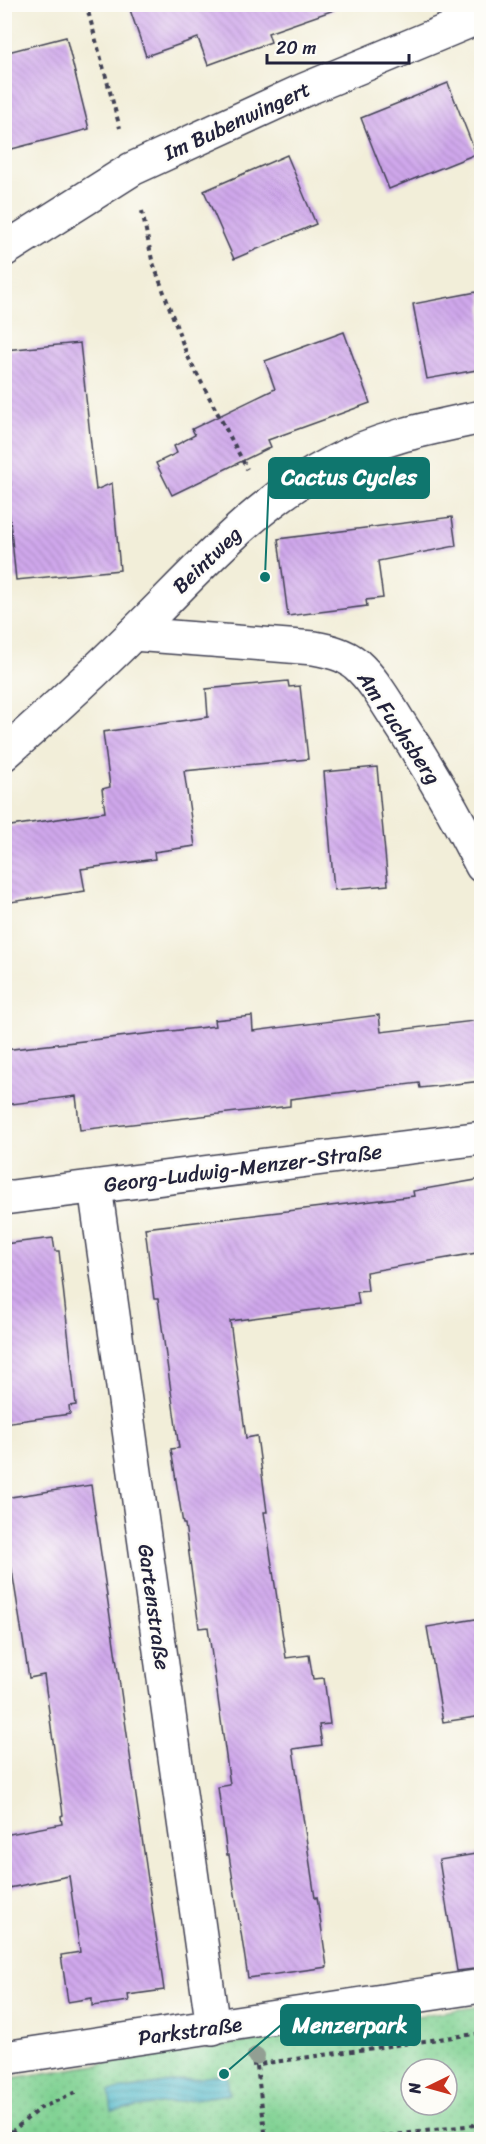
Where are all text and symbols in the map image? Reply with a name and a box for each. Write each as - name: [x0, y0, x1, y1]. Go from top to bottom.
- scale bar: [267, 27, 410, 65]
- text: 20 m: [276, 32, 316, 64]
- street label: Im Bubenwingert: [156, 70, 317, 172]
- callout: Cactus Cycles: [269, 458, 429, 498]
- text: Cactus Cycles: [280, 458, 418, 497]
- street label: Beintweg: [163, 516, 251, 603]
- street label: Am Fuchsberg: [346, 662, 451, 793]
- street label: Georg-Ludwig-Menzer-Straße: [102, 1132, 384, 1204]
- street label: Gartenstraße: [126, 1542, 182, 1673]
- street label: Parkstraße: [136, 2005, 244, 2057]
- callout: Menzerpark: [281, 2005, 420, 2045]
- text: Menzerpark: [291, 2006, 408, 2045]
- north arrow: [399, 2057, 459, 2117]
- text: N: [400, 2081, 430, 2096]

